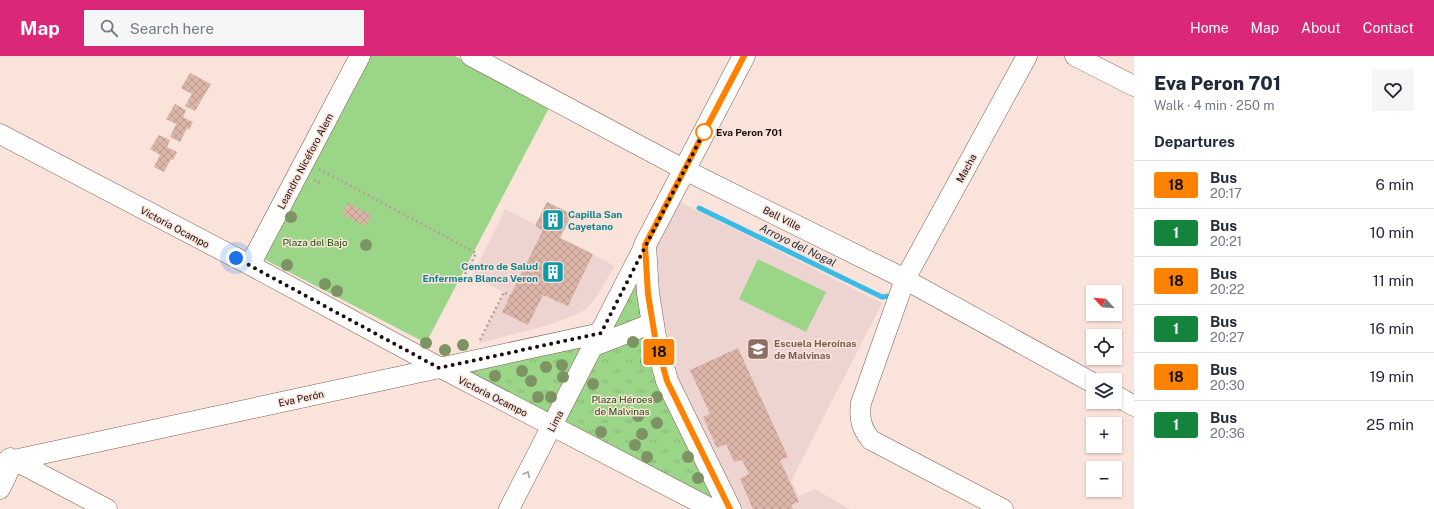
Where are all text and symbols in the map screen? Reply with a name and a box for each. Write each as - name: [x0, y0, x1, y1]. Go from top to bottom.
- search box: [84, 10, 364, 46]
- text: Map: [20, 17, 60, 39]
- icon: search: [98, 17, 120, 39]
- text: Search here: [130, 20, 214, 37]
- text: Home: [1190, 20, 1229, 36]
- text: Map: [1251, 20, 1279, 36]
- text: About: [1301, 20, 1341, 36]
- text: Contact: [1363, 20, 1414, 36]
- button: heart: [1372, 69, 1414, 111]
- text: Eva Peron 701: [1154, 72, 1281, 94]
- text: Walk · 4 min · 250 m: [1154, 98, 1274, 113]
- street label: Leandro Nicéforo Alem: [275, 111, 335, 211]
- marker: Eva Peron 701: [695, 123, 713, 141]
- place label: Eva Peron 701: [716, 126, 782, 138]
- text: Departures: [1154, 133, 1235, 150]
- street label: Macha: [953, 152, 979, 184]
- text: Bus: [1210, 169, 1237, 186]
- text: 6 min: [1376, 176, 1414, 193]
- text: 18: [1168, 177, 1184, 193]
- text: 20:17: [1210, 186, 1242, 201]
- street label: Bell Ville: [761, 203, 803, 233]
- street label: Victoria Ocampo: [138, 204, 212, 250]
- building icon: Capilla San Cayetano: [540, 207, 566, 233]
- place label: Capilla San Cayetano: [568, 208, 622, 232]
- text: Bus: [1210, 217, 1237, 234]
- water label: Arroyo del Nogal: [758, 221, 838, 269]
- text: 10 min: [1370, 224, 1414, 241]
- text: 1: [1173, 225, 1179, 241]
- text: 20:21: [1210, 234, 1242, 249]
- park label: Plaza del Bajo: [282, 236, 348, 248]
- your location: [226, 248, 246, 268]
- building icon: Centro de Salud Enfermera Blanca Veron: [540, 259, 566, 285]
- place label: Centro de Salud Enfermera Blanca Veron: [422, 260, 538, 284]
- text: Bus: [1210, 265, 1237, 282]
- text: 11 min: [1373, 272, 1414, 289]
- text: 18: [1168, 273, 1184, 289]
- text: 20:22: [1210, 282, 1244, 297]
- north arrow: [1086, 285, 1122, 321]
- map controls: [1086, 285, 1122, 497]
- text: Bus: [1210, 313, 1237, 330]
- text: 16 min: [1369, 320, 1414, 337]
- text: 1: [1173, 321, 1179, 337]
- button: locate: [1086, 329, 1122, 365]
- text: 20:27: [1210, 330, 1244, 345]
- school or university icon: Escuela Heroínas de Malvinas: [745, 336, 771, 362]
- place label: Escuela Heroínas de Malvinas: [774, 337, 857, 361]
- line badge: 18: [641, 339, 677, 365]
- text: 18: [651, 344, 667, 360]
- text: Bus: [1210, 361, 1237, 378]
- text: 19 min: [1369, 368, 1414, 385]
- text: 18: [1168, 369, 1184, 385]
- street label: Victoria Ocampo: [456, 373, 530, 419]
- button: layers: [1086, 373, 1122, 409]
- text: 20:30: [1210, 378, 1245, 393]
- street label: Eva Perón: [277, 387, 325, 409]
- park label: Plaza Héroes de Malvinas: [591, 393, 653, 417]
- street label: Lima: [545, 408, 565, 434]
- text: Bus: [1210, 409, 1237, 426]
- text: 25 min: [1366, 416, 1414, 433]
- button: +: [1086, 417, 1122, 453]
- text: 1: [1173, 417, 1179, 433]
- text: 20:36: [1210, 426, 1245, 441]
- button: −: [1086, 461, 1122, 497]
- one-way arrow: [523, 471, 530, 479]

